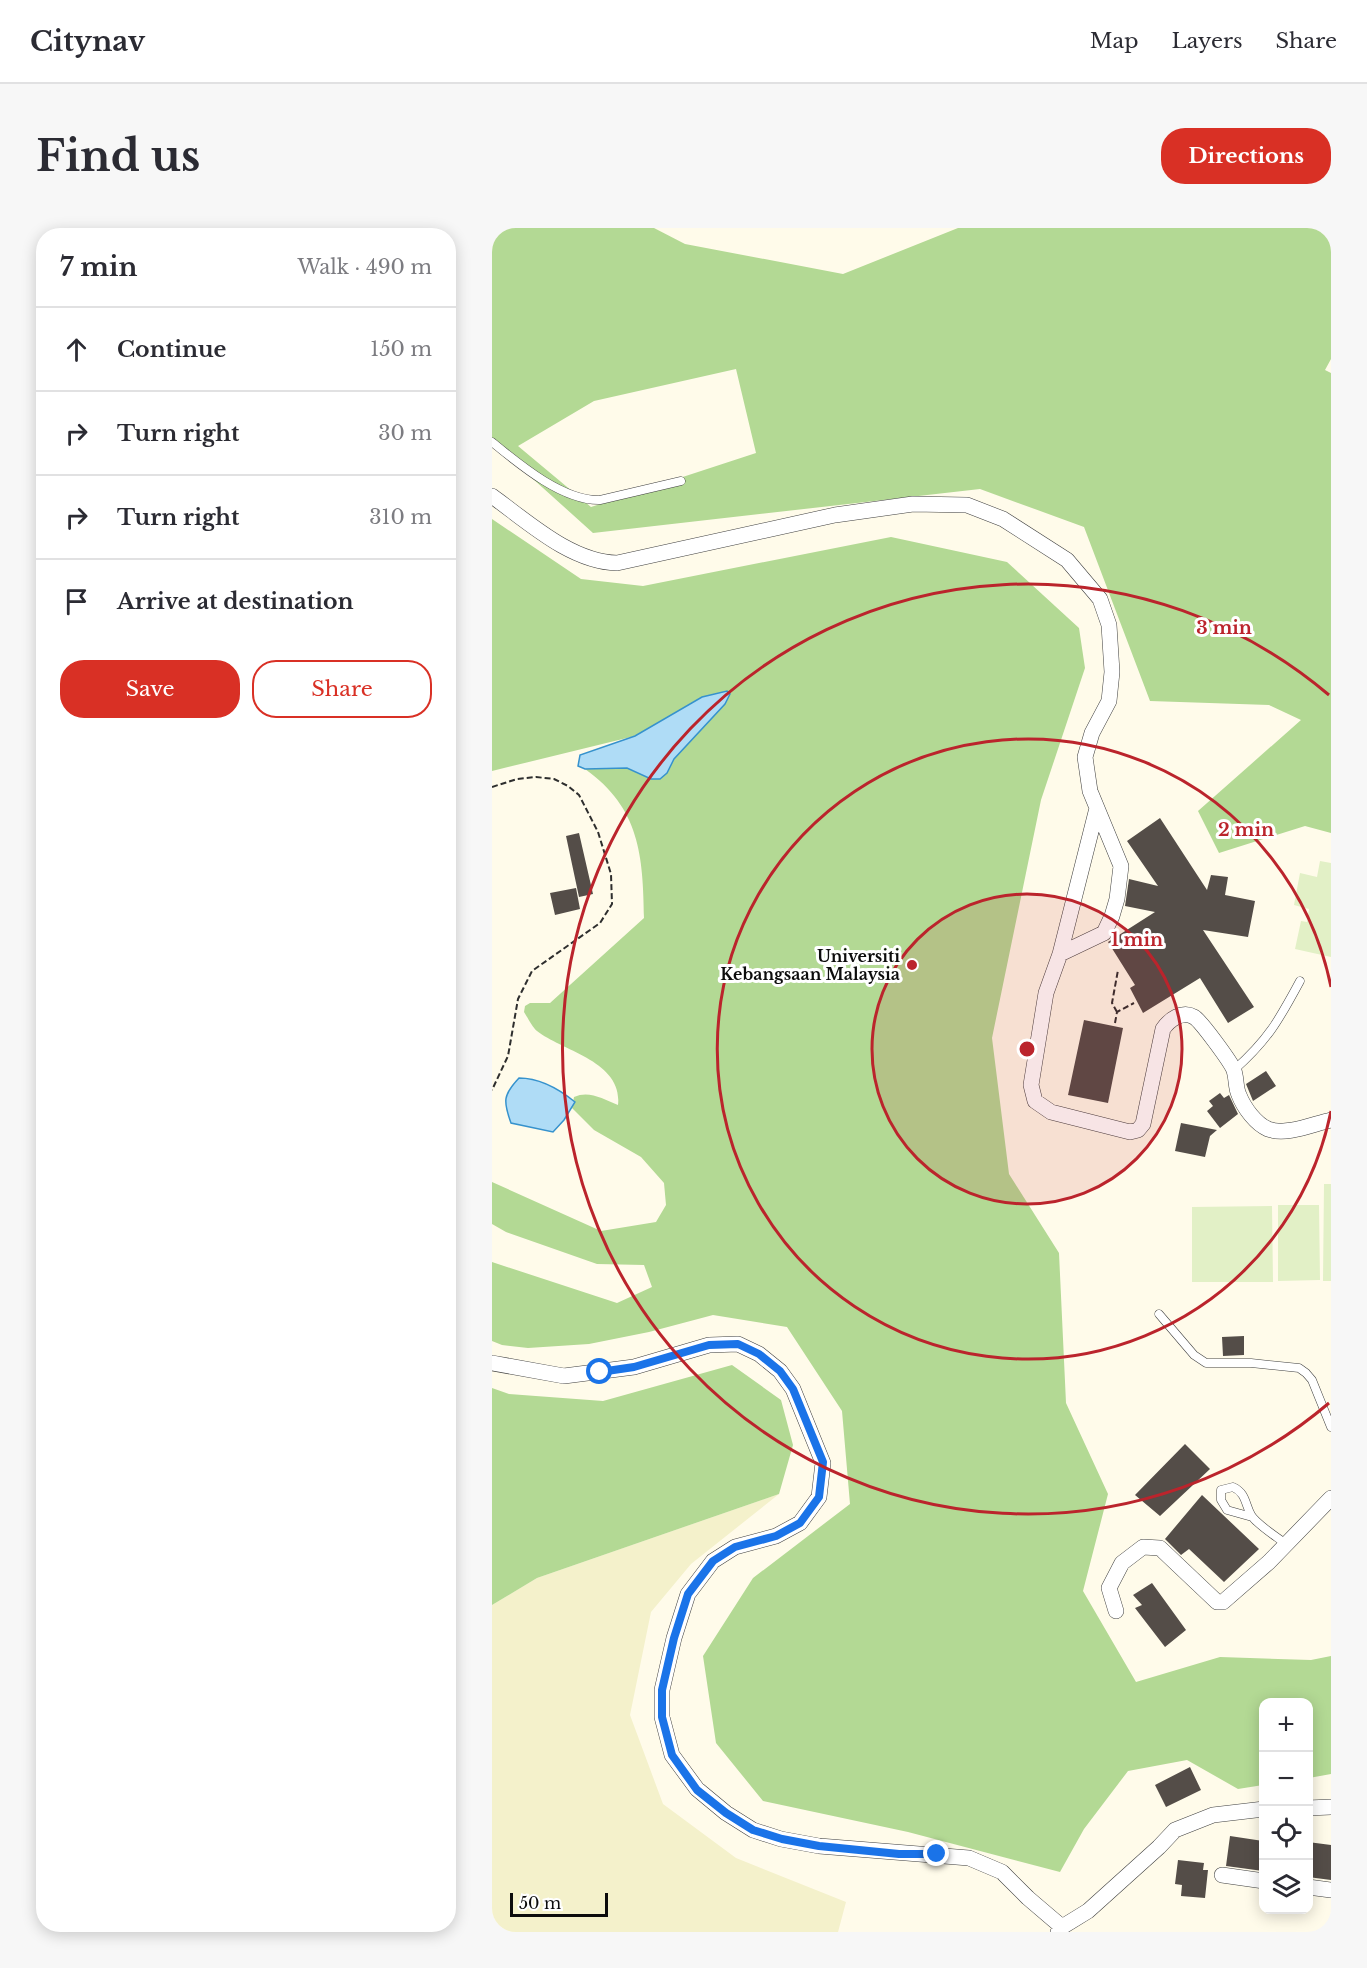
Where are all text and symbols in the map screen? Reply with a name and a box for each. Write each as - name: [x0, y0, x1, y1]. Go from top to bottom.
- text: Citynav: [30, 24, 145, 59]
- text: Map: [1090, 28, 1139, 54]
- text: Layers: [1172, 28, 1243, 54]
- text: Share: [1276, 28, 1337, 54]
- button: Directions: [1161, 128, 1331, 184]
- text: Find us: [36, 130, 200, 182]
- text: 7 min: [60, 251, 137, 283]
- text: Walk · 490 m: [297, 255, 432, 279]
- icon: ahead: [60, 333, 93, 366]
- text: Continue: [117, 336, 226, 363]
- text: 150 m: [370, 337, 432, 361]
- icon: right: [60, 417, 93, 450]
- text: Turn right: [117, 420, 239, 447]
- text: 30 m: [378, 421, 432, 445]
- icon: right: [60, 501, 93, 534]
- text: Turn right: [117, 504, 239, 531]
- text: 310 m: [369, 505, 432, 529]
- icon: arrive: [60, 585, 93, 618]
- text: Arrive at destination: [117, 588, 354, 615]
- text: 3 min: [1196, 617, 1252, 639]
- button: Save: [60, 660, 240, 718]
- button: Share: [252, 660, 432, 718]
- text: 2 min: [1218, 819, 1274, 841]
- text: 1 min: [1111, 929, 1163, 951]
- place label: Universiti Kebangsaan Malaysia: [720, 946, 900, 984]
- marker: Universiti Kebangsaan Malaysia: [905, 958, 919, 972]
- centre of rings: [1017, 1039, 1037, 1059]
- route start: [586, 1358, 612, 1384]
- map controls: [1259, 1698, 1313, 1914]
- button: +: [1259, 1698, 1313, 1752]
- button: −: [1259, 1752, 1313, 1806]
- button: locate: [1259, 1806, 1313, 1860]
- route end: [923, 1840, 949, 1866]
- button: layers: [1259, 1860, 1313, 1914]
- scale bar: [510, 1890, 608, 1918]
- text: 50 m: [519, 1893, 561, 1913]

